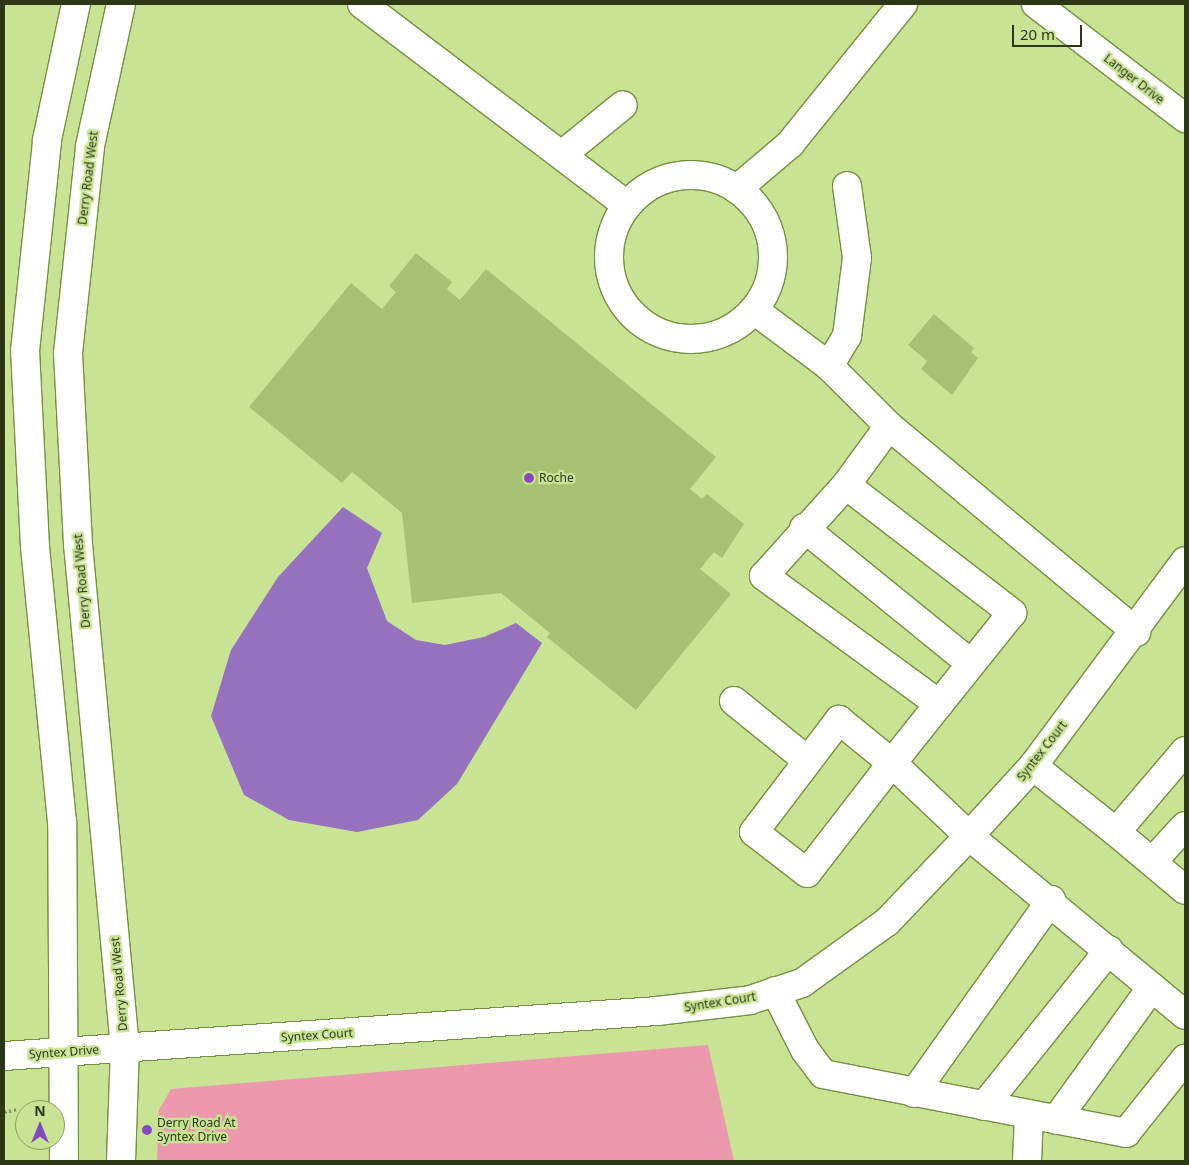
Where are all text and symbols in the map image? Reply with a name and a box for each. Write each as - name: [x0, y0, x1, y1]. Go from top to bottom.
- scale bar: [1014, 15, 1084, 47]
- text: 20 m: [1020, 24, 1055, 44]
- street label: Langer Drive: [1101, 51, 1167, 107]
- street label: Derry Road West: [75, 130, 101, 226]
- place label: Roche: [539, 471, 574, 485]
- marker: Roche: [523, 472, 535, 484]
- street label: Derry Road West: [71, 533, 93, 629]
- street label: Syntex Court: [1014, 718, 1070, 784]
- street label: Derry Road West: [108, 936, 130, 1032]
- street label: Syntex Court: [683, 989, 757, 1015]
- street label: Syntex Court: [281, 1025, 353, 1045]
- street label: Syntex Drive: [29, 1042, 99, 1062]
- north arrow: [15, 1100, 65, 1150]
- text: N: [34, 1101, 46, 1120]
- place label: Derry Road At Syntex Drive: [157, 1116, 236, 1144]
- marker: Derry Road At Syntex Drive: [141, 1124, 153, 1136]

